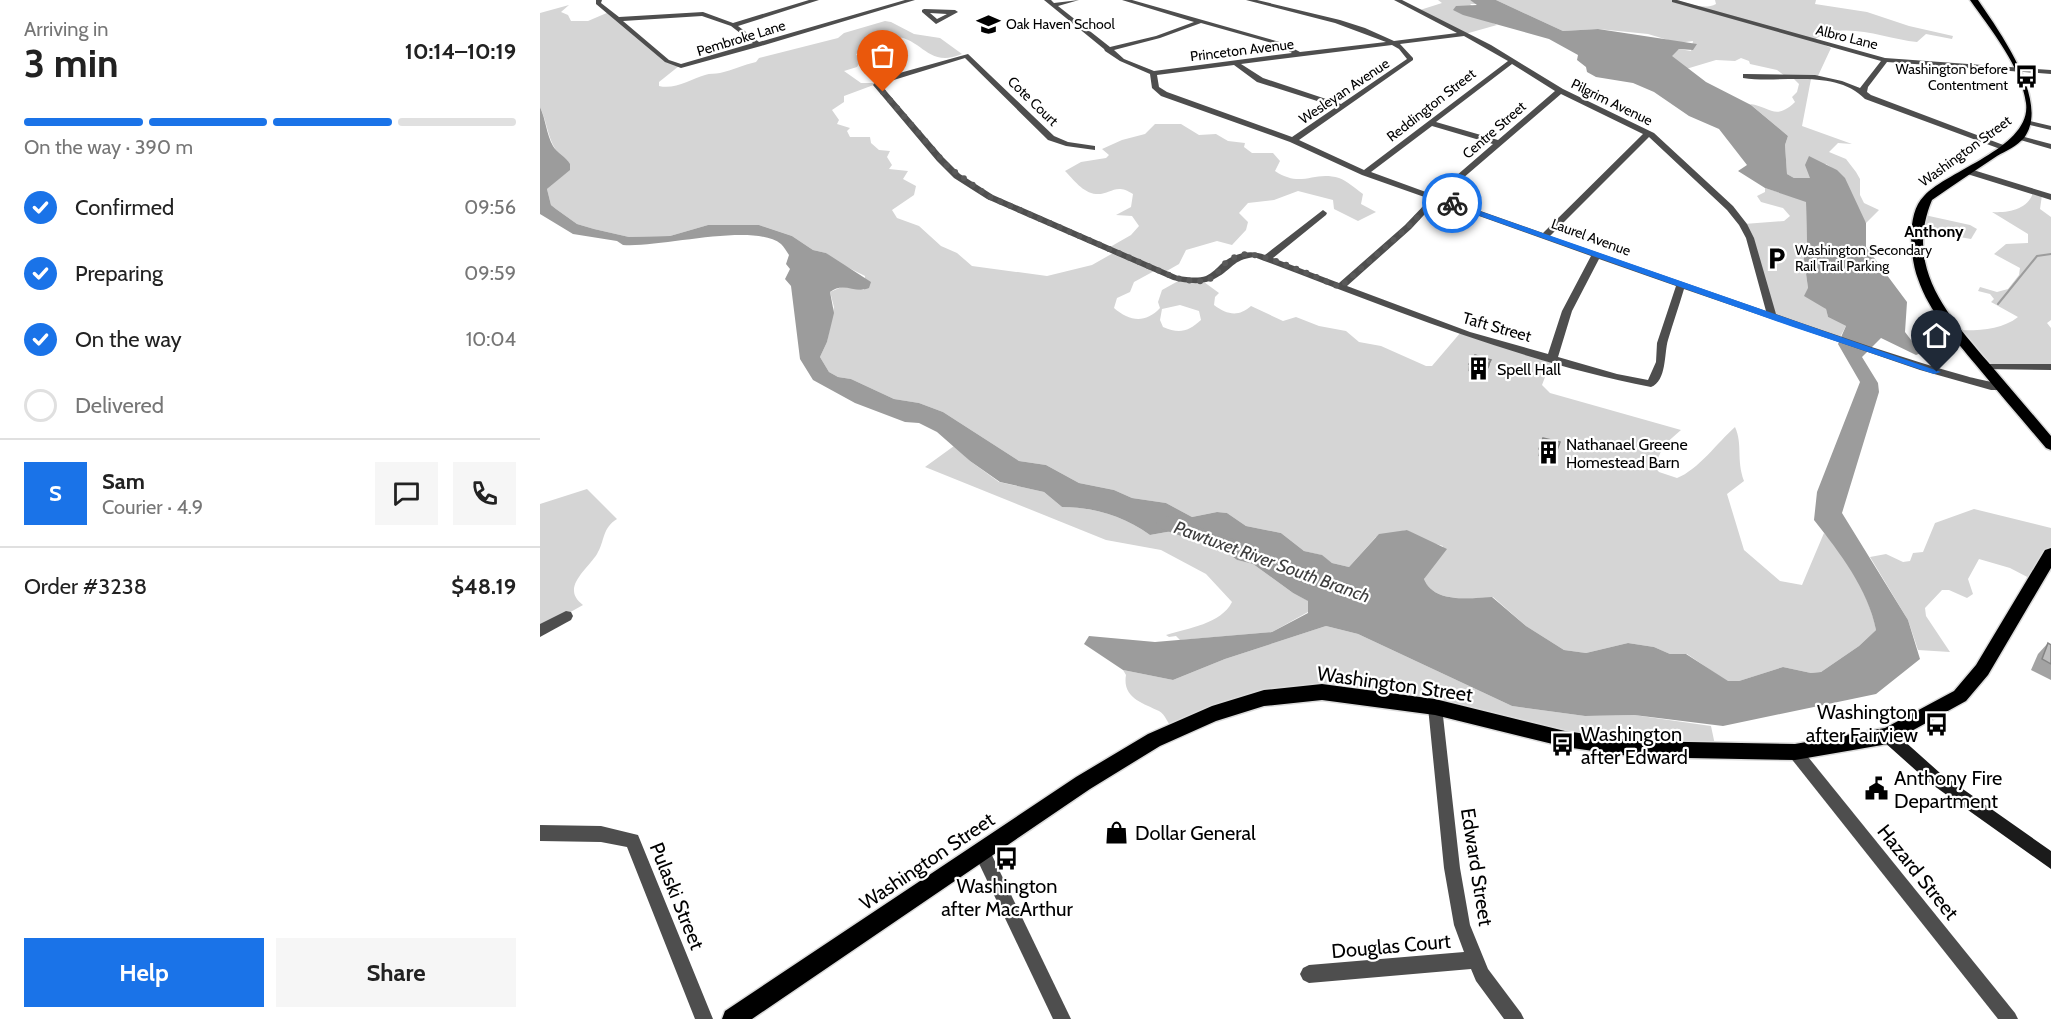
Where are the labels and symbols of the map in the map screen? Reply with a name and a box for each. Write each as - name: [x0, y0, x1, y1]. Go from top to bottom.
- school or university icon: Oak Haven School: [975, 11, 1001, 37]
- place label: Oak Haven School: [1006, 15, 1115, 33]
- street label: Pembroke Lane: [694, 16, 788, 60]
- street label: Albro Lane: [1814, 21, 1880, 53]
- pin: [857, 30, 908, 92]
- street label: Princeton Avenue: [1189, 35, 1295, 65]
- street label: Wesleyan Avenue: [1295, 54, 1393, 128]
- place label: Washington before Contentment: [1896, 60, 2008, 94]
- street label: Reddington Street: [1383, 64, 1479, 145]
- bus stop icon: Washington before Contentment: [2013, 64, 2039, 90]
- street label: Cote Court: [1004, 72, 1062, 130]
- street label: Pilgrim Avenue: [1568, 75, 1656, 129]
- street label: Centre Street: [1458, 97, 1530, 163]
- street label: Washington Street: [1915, 111, 2015, 191]
- courier: [1422, 173, 1482, 233]
- street label: Laurel Avenue: [1549, 214, 1633, 260]
- district label: Anthony: [1904, 222, 1964, 241]
- place label: Washington Secondary Rail Trail Parking: [1795, 241, 1932, 275]
- parking icon: Washington Secondary Rail Trail Parking: [1764, 245, 1790, 271]
- street label: Taft Street: [1460, 308, 1534, 346]
- pin: [1911, 310, 1962, 372]
- building icon: Spell Hall: [1466, 356, 1492, 382]
- place label: Spell Hall: [1497, 360, 1561, 379]
- place label: Nathanael Greene Homestead Barn: [1566, 435, 1688, 472]
- building icon: Nathanael Greene Homestead Barn: [1535, 440, 1561, 466]
- water label: Pawtuxet River South Branch: [1171, 516, 1373, 608]
- street label: Washington Street: [1316, 661, 1475, 707]
- place label: Washington after Fairview: [1806, 700, 1918, 747]
- bus stop icon: Washington after Fairview: [1923, 711, 1949, 737]
- place label: Washington after Edward: [1581, 722, 1688, 769]
- bus stop icon: Washington after Edward: [1550, 732, 1576, 758]
- place label: Anthony Fire Department: [1894, 766, 2002, 813]
- public building icon: Anthony Fire Department: [1863, 776, 1889, 802]
- street label: Edward Street: [1456, 806, 1498, 928]
- street label: Washington Street: [855, 807, 999, 915]
- shop icon: Dollar General: [1104, 820, 1130, 846]
- street label: Hazard Street: [1872, 820, 1964, 925]
- place label: Dollar General: [1135, 821, 1256, 845]
- street label: Pulaski Street: [645, 839, 709, 953]
- bus stop icon: Washington after MacArthur: [994, 845, 1020, 871]
- place label: Washington after MacArthur: [941, 874, 1074, 921]
- street label: Douglas Court: [1330, 929, 1452, 963]

